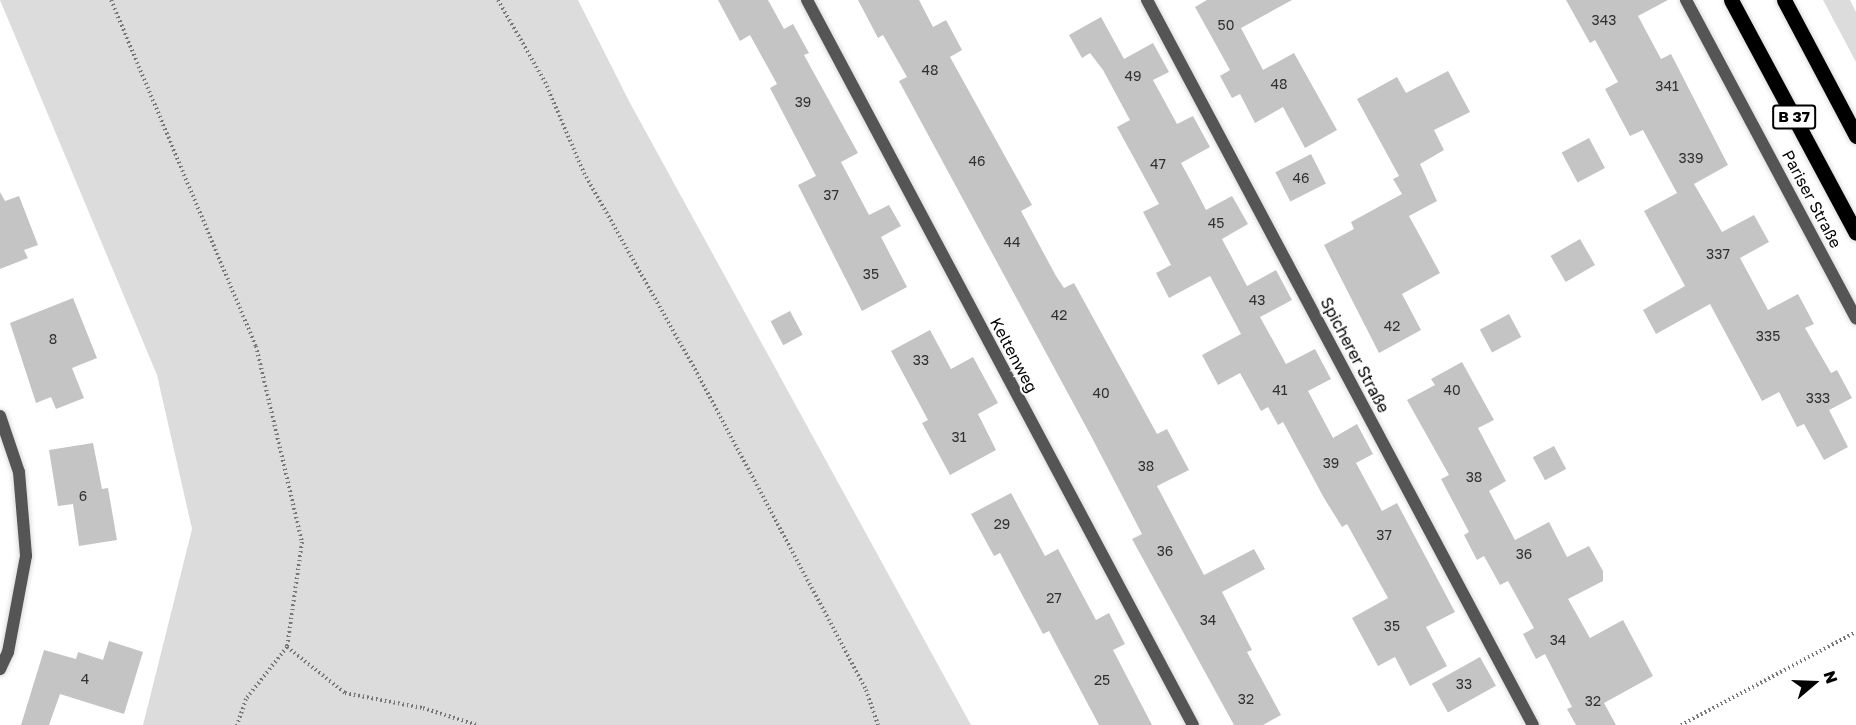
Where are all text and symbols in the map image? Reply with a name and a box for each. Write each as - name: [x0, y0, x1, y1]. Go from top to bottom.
- house number: 343: [1592, 12, 1616, 28]
- house number: 50: [1218, 17, 1234, 33]
- house number: 48: [921, 62, 939, 78]
- house number: 49: [1124, 68, 1142, 84]
- house number: 48: [1270, 76, 1288, 92]
- house number: 341: [1655, 78, 1679, 94]
- house number: 39: [795, 94, 811, 110]
- road number: B 37: [1772, 105, 1816, 129]
- street label: Pariser Straße: [1778, 147, 1846, 251]
- house number: 339: [1679, 150, 1703, 166]
- house number: 46: [968, 153, 986, 169]
- house number: 47: [1150, 156, 1166, 172]
- house number: 46: [1292, 170, 1310, 186]
- house number: 37: [823, 187, 839, 203]
- house number: 45: [1208, 215, 1224, 231]
- house number: 44: [1003, 234, 1021, 250]
- house number: 337: [1706, 246, 1730, 262]
- house number: 35: [863, 266, 879, 282]
- house number: 43: [1249, 292, 1265, 308]
- street label: Spicherer Straße: [1317, 294, 1393, 416]
- house number: 42: [1051, 307, 1067, 323]
- street label: Keltenweg: [986, 314, 1042, 396]
- house number: 42: [1384, 318, 1400, 334]
- house number: 335: [1756, 328, 1780, 344]
- house number: 8: [49, 331, 57, 347]
- house number: 33: [913, 352, 929, 368]
- house number: 41: [1272, 382, 1288, 398]
- house number: 40: [1443, 382, 1461, 398]
- house number: 40: [1092, 385, 1110, 401]
- house number: 333: [1806, 390, 1830, 406]
- house number: 31: [952, 429, 966, 445]
- house number: 39: [1323, 455, 1339, 471]
- house number: 38: [1138, 458, 1154, 474]
- house number: 38: [1466, 469, 1482, 485]
- house number: 6: [79, 488, 87, 504]
- house number: 29: [994, 516, 1010, 532]
- house number: 37: [1376, 527, 1392, 543]
- house number: 36: [1157, 543, 1173, 559]
- house number: 36: [1516, 546, 1532, 562]
- house number: 27: [1046, 590, 1062, 606]
- house number: 34: [1200, 612, 1216, 628]
- house number: 35: [1384, 618, 1400, 634]
- house number: 34: [1550, 632, 1566, 648]
- north arrow: [1784, 653, 1844, 713]
- text: N: [1820, 668, 1842, 686]
- house number: 4: [81, 671, 89, 687]
- house number: 25: [1094, 672, 1110, 688]
- house number: 33: [1456, 676, 1472, 692]
- house number: 32: [1238, 691, 1254, 707]
- house number: 32: [1585, 693, 1601, 709]

